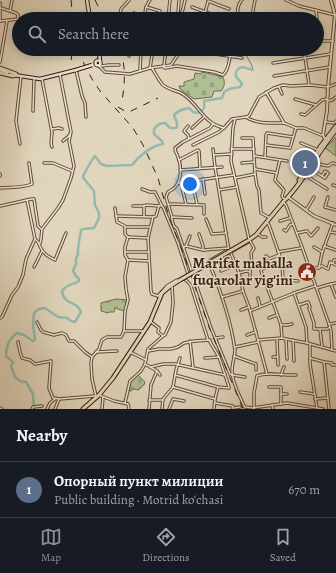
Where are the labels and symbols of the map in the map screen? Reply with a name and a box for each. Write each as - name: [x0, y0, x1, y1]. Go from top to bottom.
- pin: 1: [292, 148, 318, 178]
- your location: [180, 174, 200, 194]
- place label: Marifat mahalla fuqarolar yig'ini: [193, 253, 294, 290]
- public building icon: Marifat mahalla fuqarolar yig'ini: [296, 261, 318, 283]

